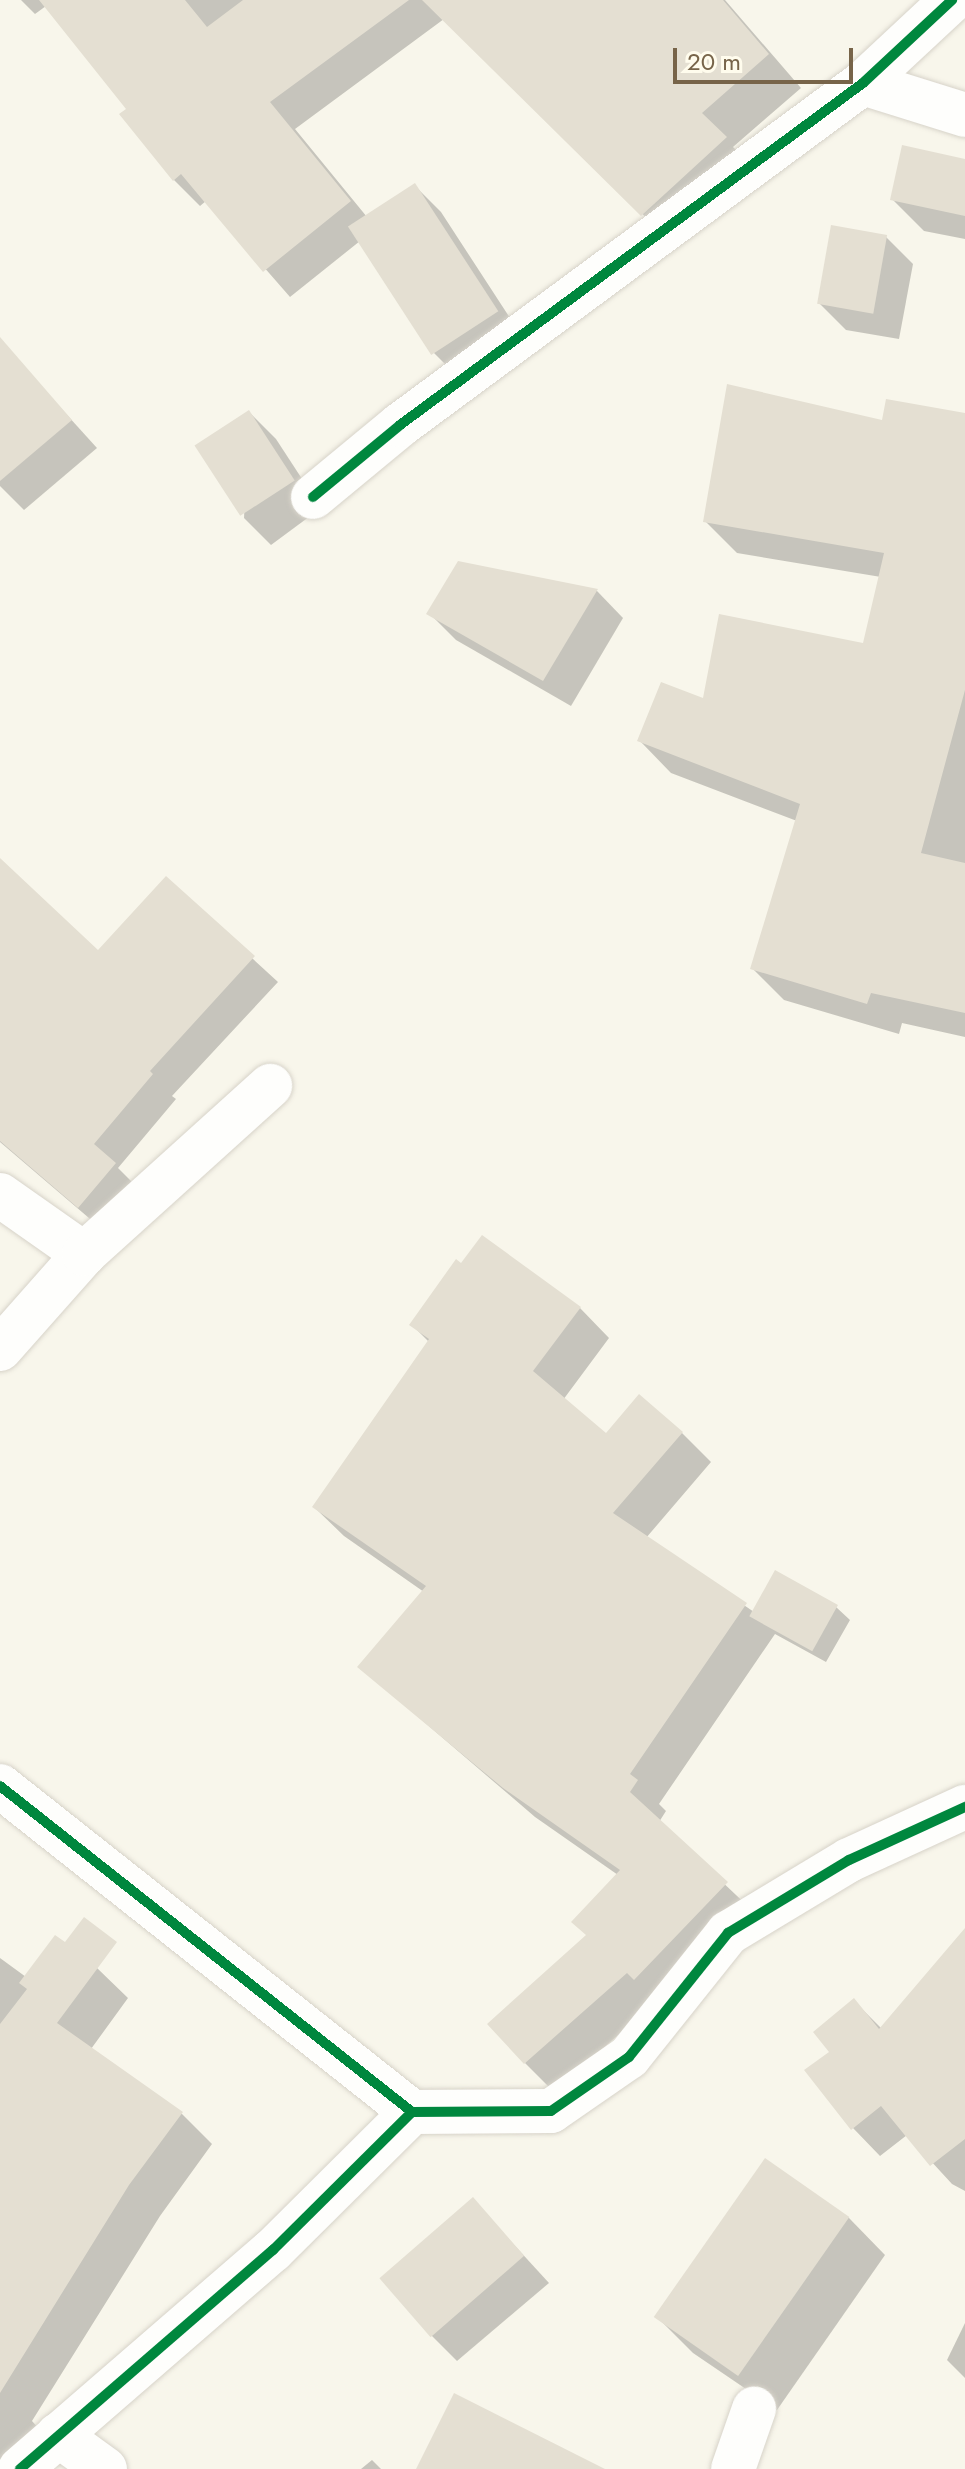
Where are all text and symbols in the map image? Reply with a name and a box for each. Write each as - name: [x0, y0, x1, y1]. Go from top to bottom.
- scale bar: [677, 32, 857, 82]
- text: 20 m: [687, 44, 741, 79]

